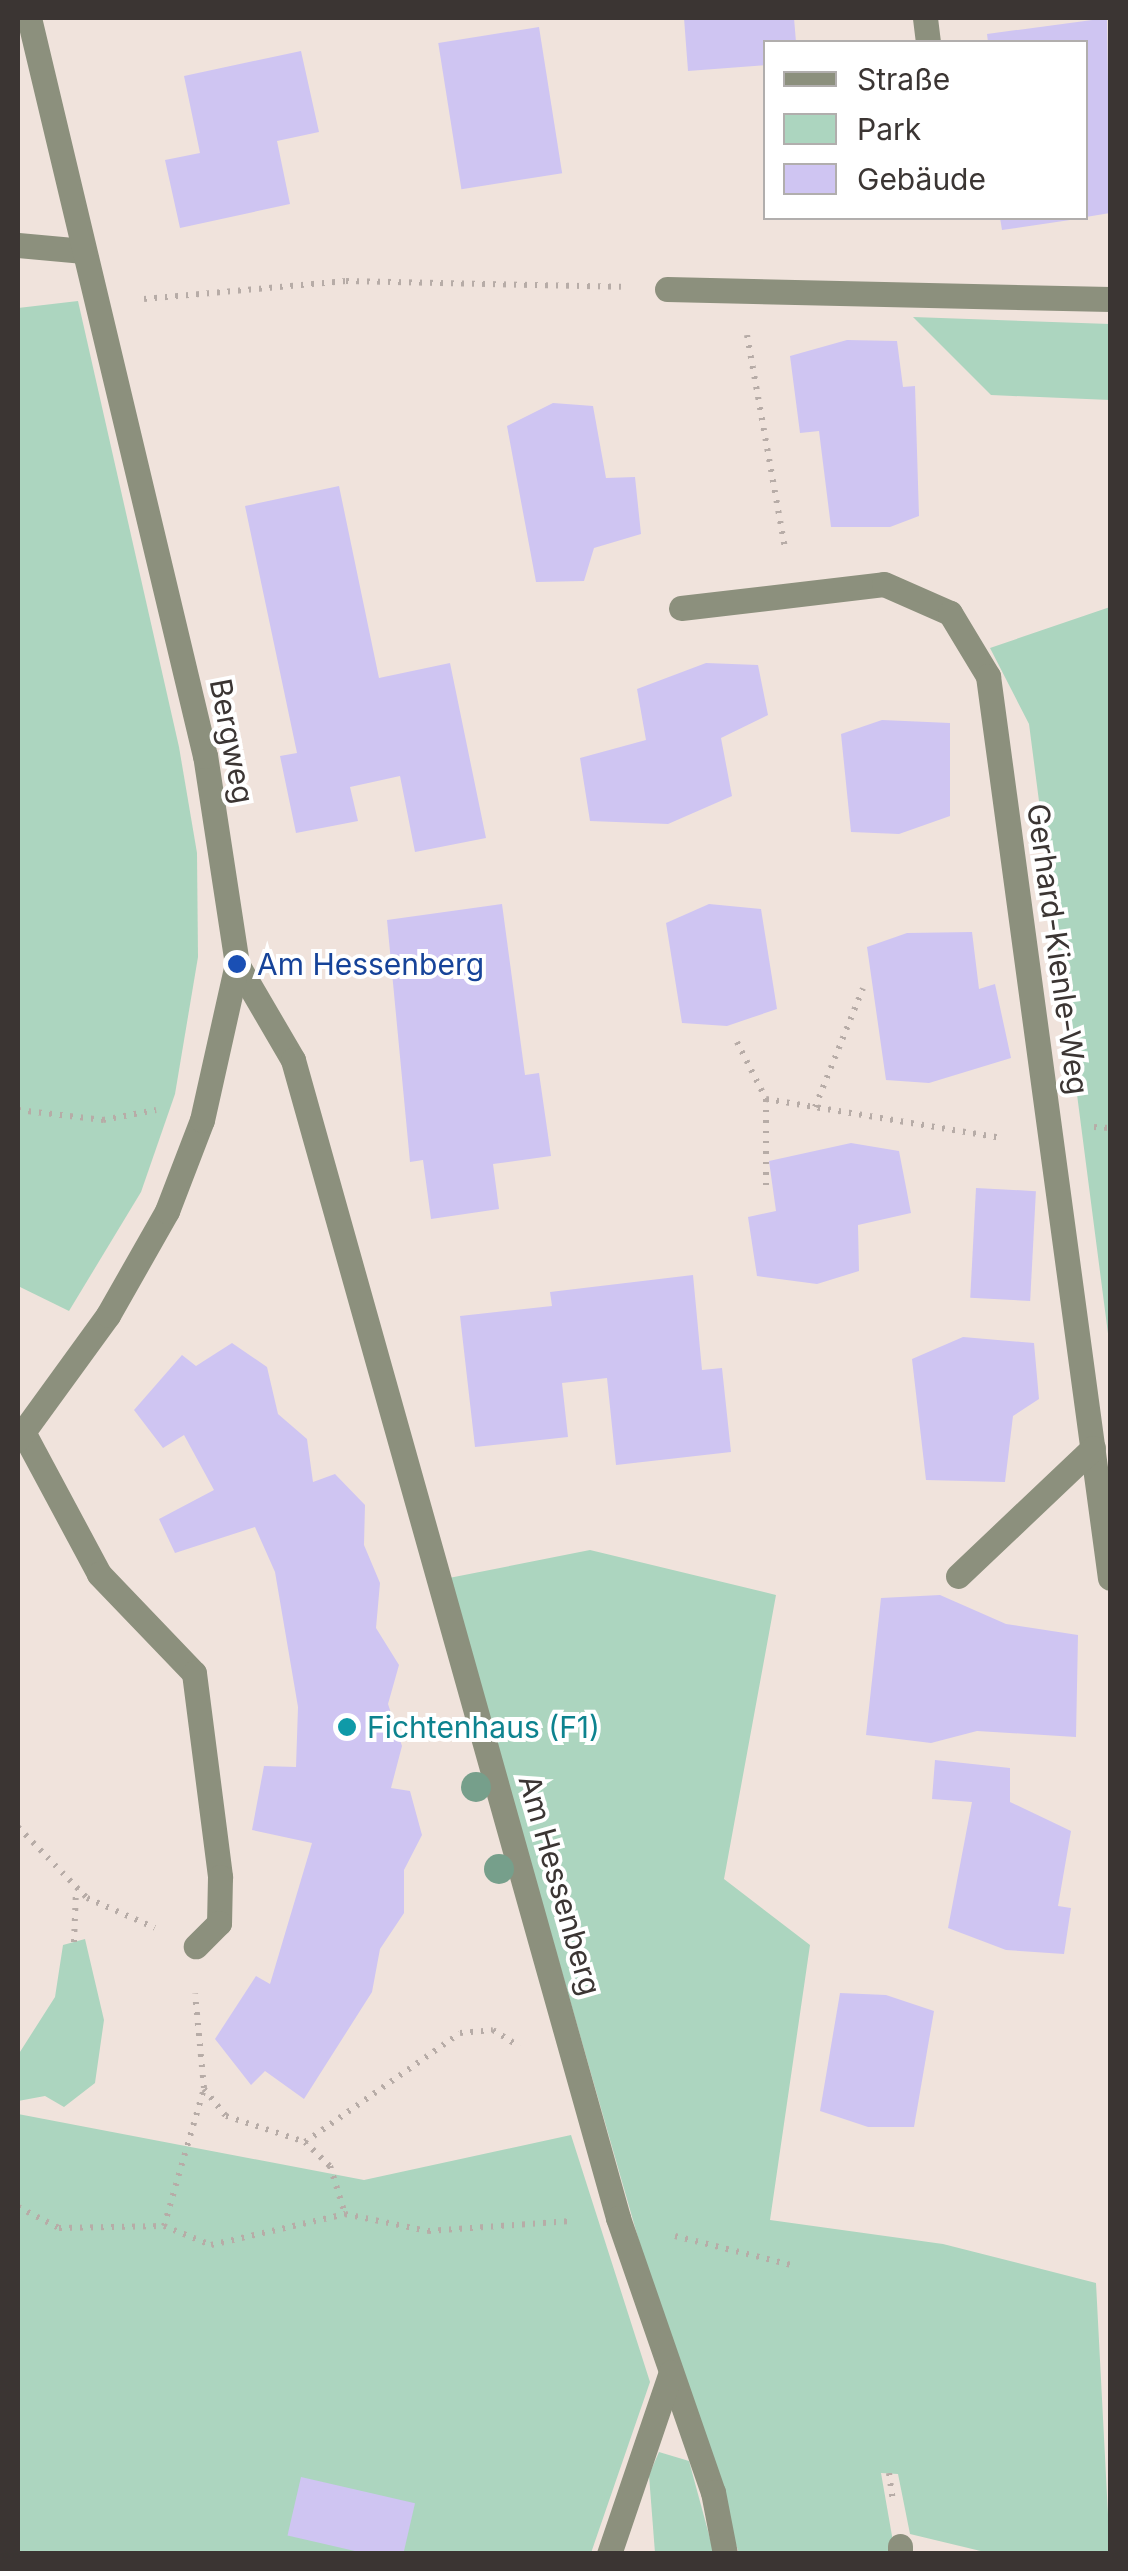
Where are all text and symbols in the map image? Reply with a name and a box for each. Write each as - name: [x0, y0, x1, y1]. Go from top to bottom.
- legend: [763, 40, 1088, 220]
- text: Straße: [857, 61, 950, 97]
- text: Park: [857, 111, 921, 147]
- text: Gebäude: [857, 161, 986, 197]
- street label: Bergweg: [202, 676, 262, 806]
- street label: Gerhard-Kienle-Weg: [1020, 801, 1096, 1097]
- place label: Am Hessenberg: [257, 946, 484, 982]
- marker: Am Hessenberg: [226, 953, 248, 975]
- place label: Fichtenhaus (F1): [367, 1709, 600, 1745]
- marker: Fichtenhaus (F1): [336, 1716, 358, 1738]
- street label: Am Hessenberg: [511, 1771, 609, 1999]

